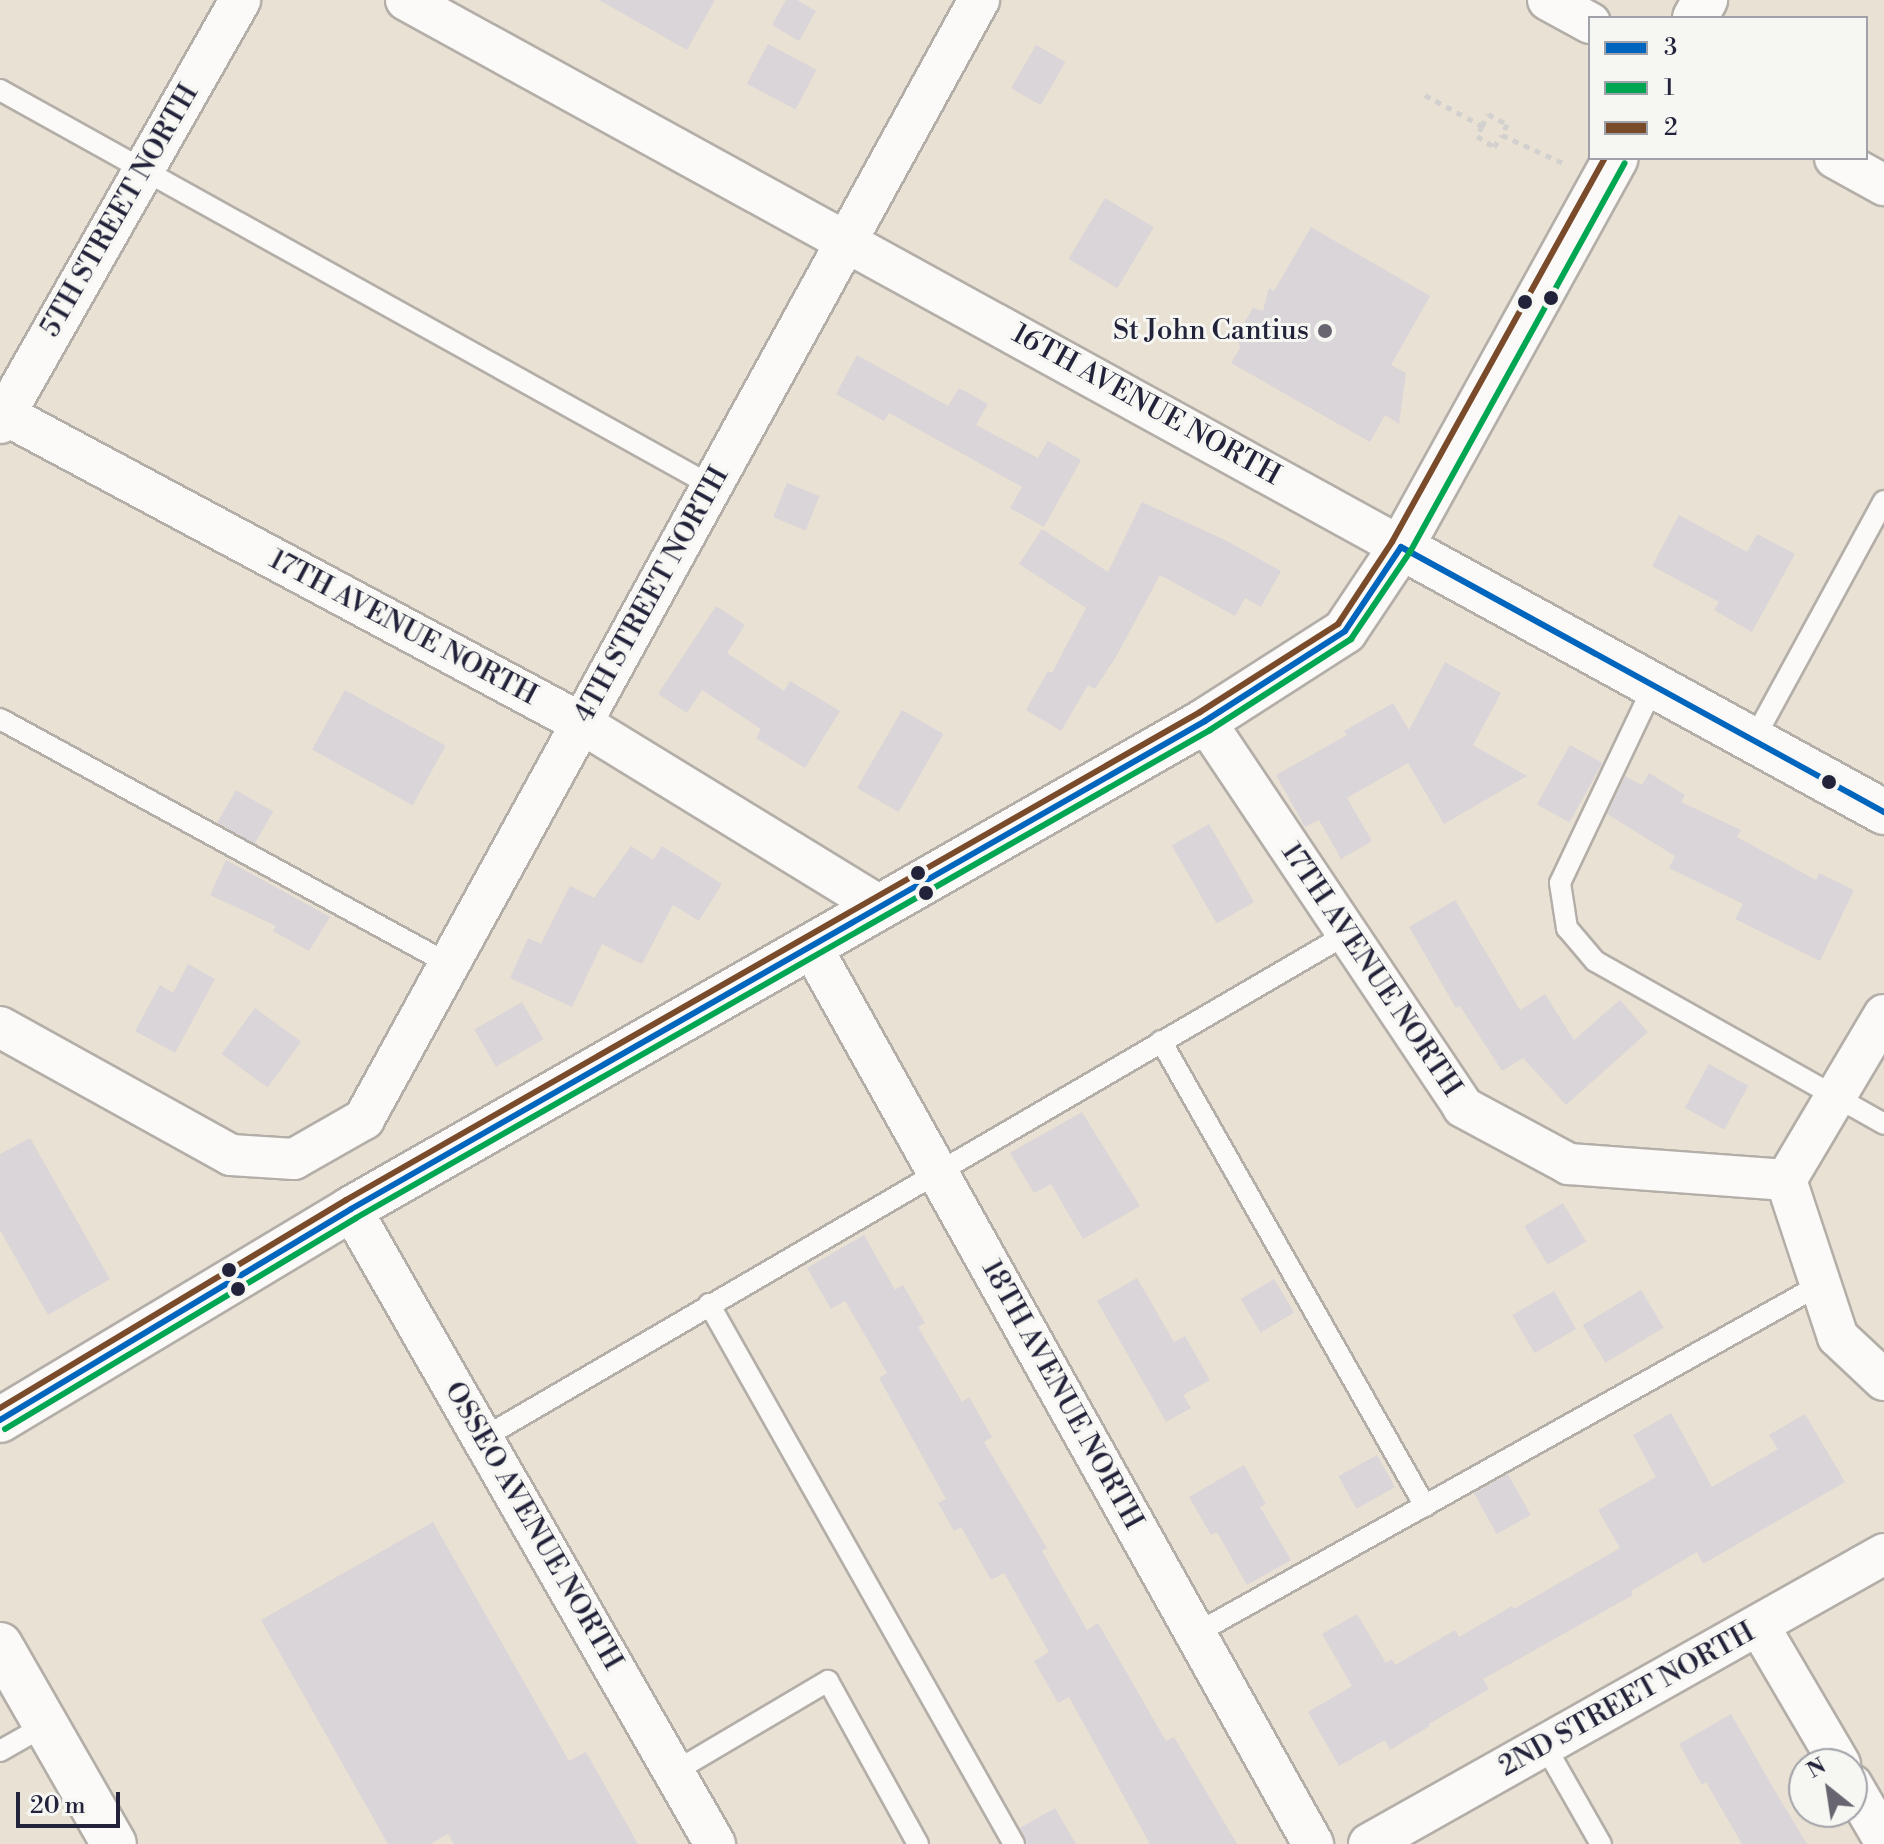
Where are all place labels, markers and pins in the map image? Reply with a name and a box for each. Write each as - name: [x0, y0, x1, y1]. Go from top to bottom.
- unlabelled marker: [1543, 290, 1559, 306]
- unlabelled marker: [1517, 294, 1533, 310]
- place label: St John Cantius: [1113, 314, 1309, 348]
- marker: St John Cantius: [1316, 322, 1334, 340]
- unlabelled marker: [1821, 774, 1837, 790]
- unlabelled marker: [910, 865, 926, 881]
- unlabelled marker: [918, 885, 934, 901]
- unlabelled marker: [221, 1262, 237, 1278]
- unlabelled marker: [230, 1281, 246, 1297]

